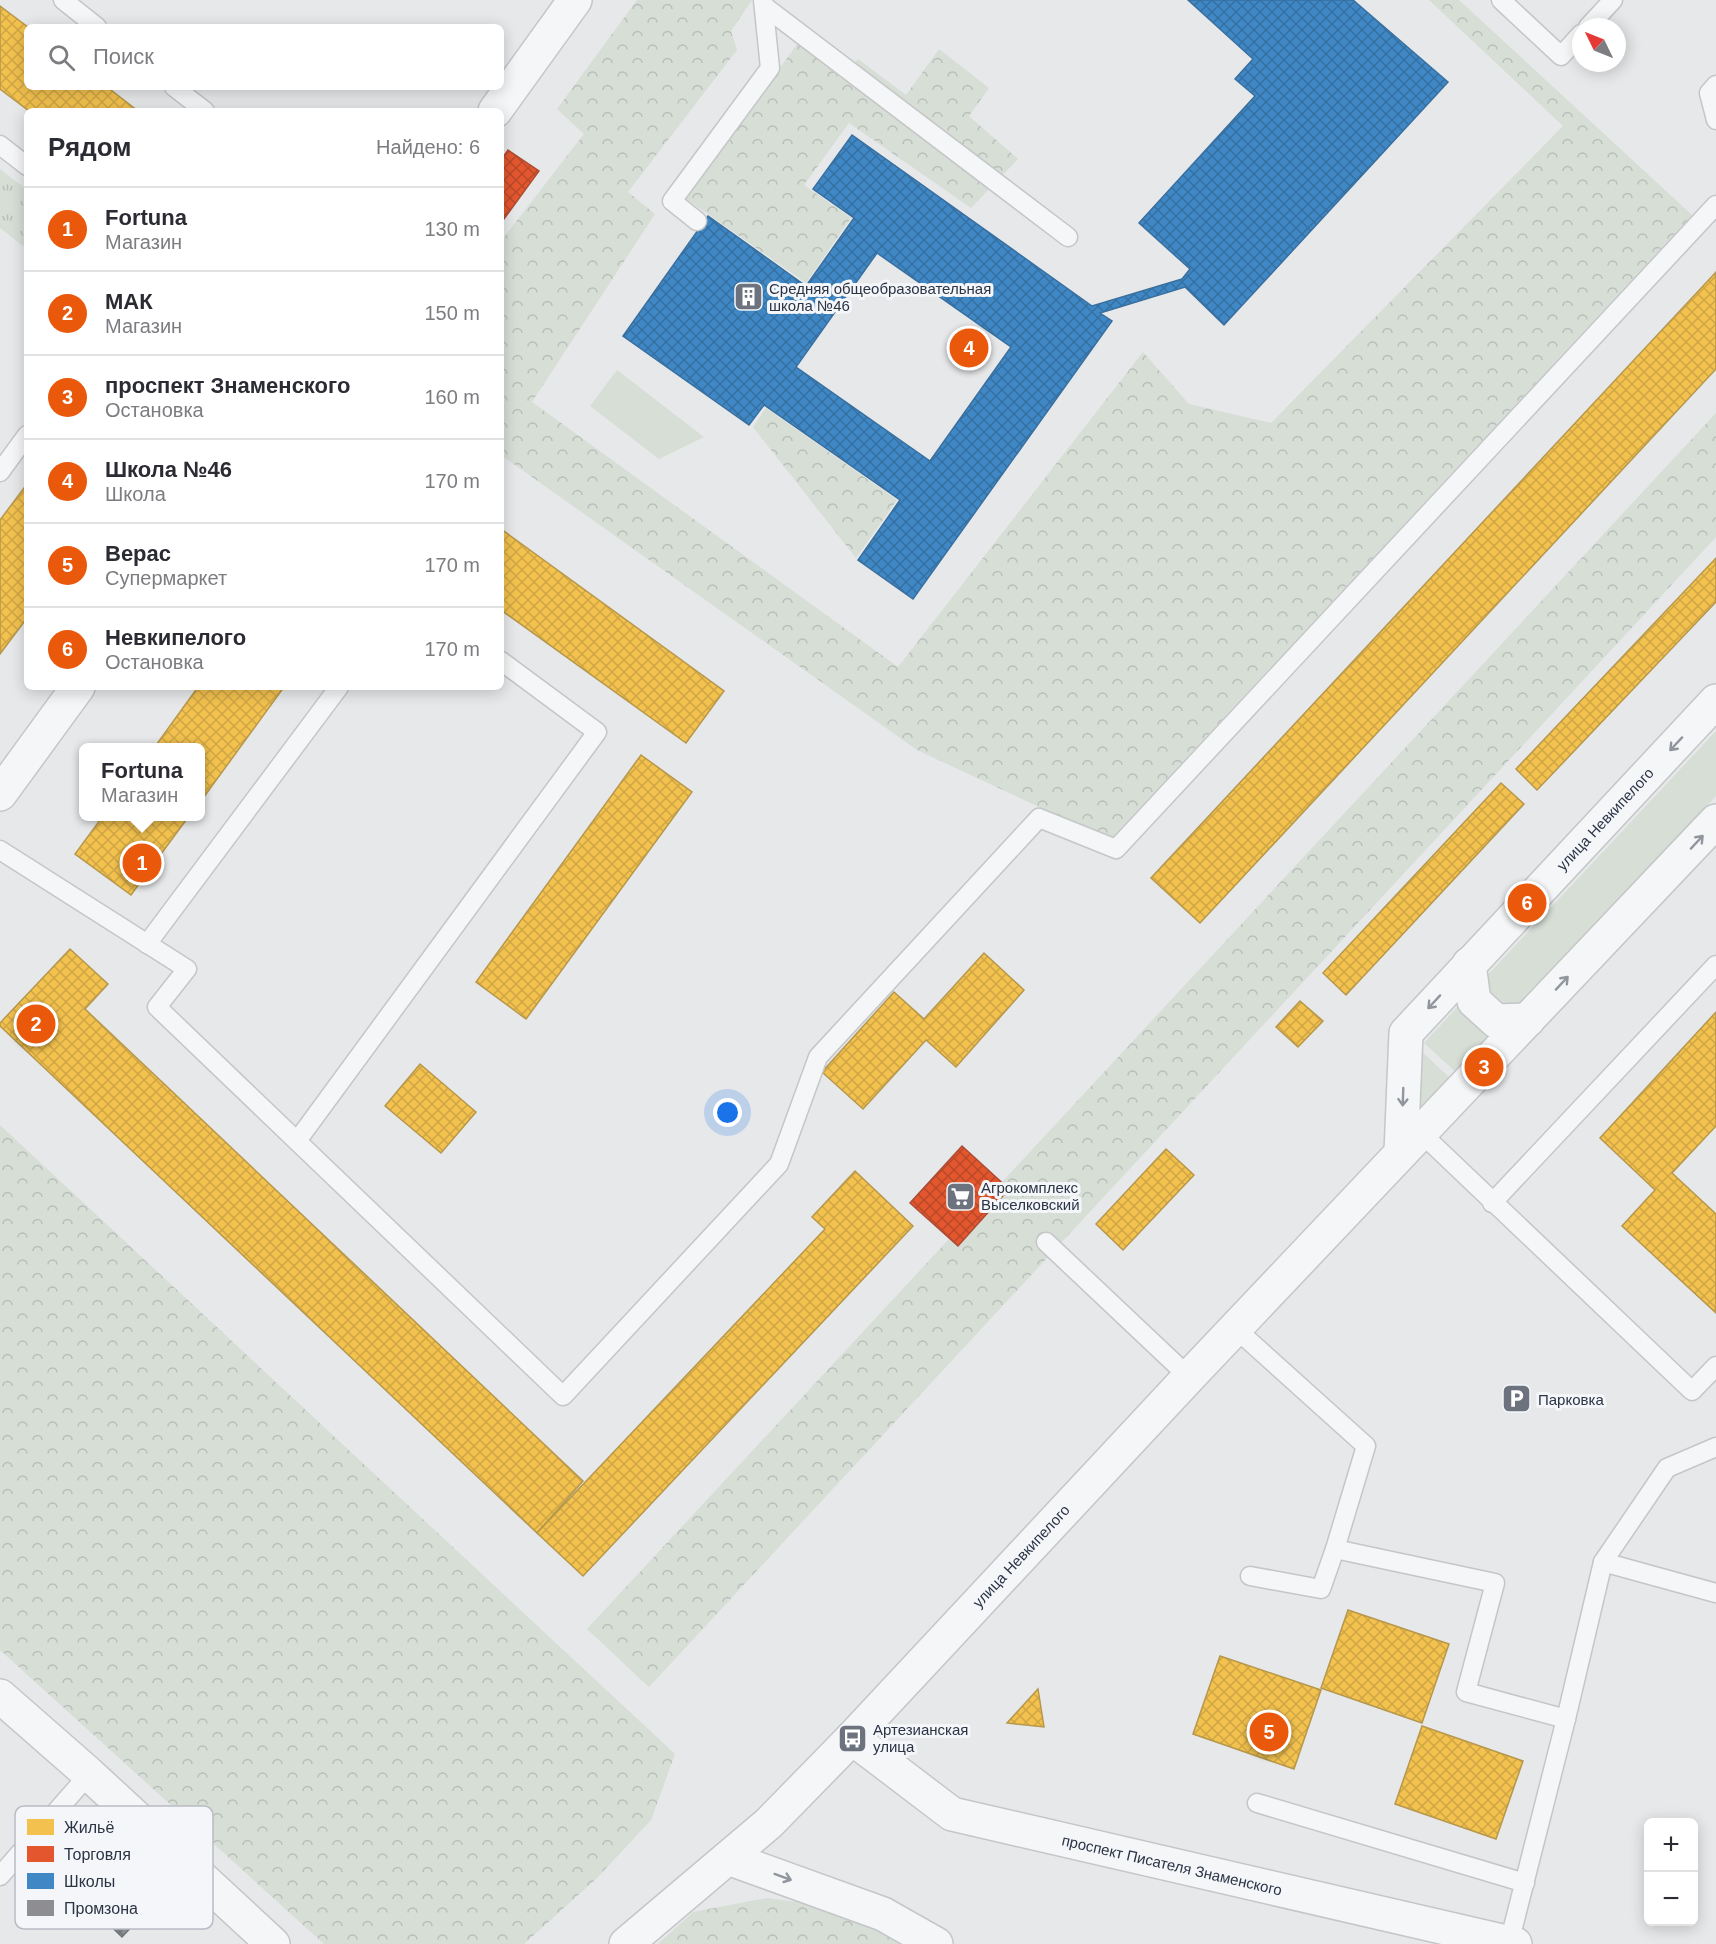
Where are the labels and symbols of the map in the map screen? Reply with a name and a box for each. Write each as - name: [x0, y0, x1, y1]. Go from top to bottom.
- north arrow: [1572, 18, 1626, 72]
- place label: Средняя общеобразовательная школа №46: [769, 280, 991, 314]
- building icon: Средняя общеобразовательная школа №46: [732, 281, 764, 313]
- pin: 4: [950, 326, 988, 370]
- one-way arrow: [1669, 736, 1683, 751]
- street label: улица Невкипелого: [1553, 764, 1657, 874]
- one-way arrow: [1689, 834, 1704, 849]
- pin: 1: [122, 840, 162, 886]
- pin: 6: [1508, 880, 1546, 926]
- one-way arrow: [1555, 976, 1570, 991]
- one-way arrow: [1428, 994, 1442, 1009]
- pin: 2: [16, 1002, 56, 1046]
- pin: 3: [1464, 1044, 1504, 1090]
- one-way arrow: [1398, 1087, 1409, 1107]
- your location: [713, 1098, 742, 1127]
- place label: Агрокомплекс Выселковский: [981, 1179, 1080, 1213]
- supermarket icon: Агрокомплекс Выселковский: [944, 1180, 976, 1212]
- parking icon: Парковка: [1501, 1383, 1533, 1415]
- place label: Парковка: [1538, 1391, 1604, 1408]
- street label: улица Невкипелого: [969, 1501, 1073, 1611]
- pin: 5: [1250, 1710, 1288, 1754]
- place label: Артезианская улица: [873, 1721, 968, 1755]
- bus stop icon: Артезианская улица: [836, 1722, 868, 1754]
- legend: [15, 1806, 213, 1929]
- text: Жильё: [64, 1819, 114, 1836]
- street label: проспект Писателя Знаменского: [1060, 1831, 1284, 1899]
- text: Торговля: [64, 1846, 131, 1863]
- text: Школы: [64, 1873, 115, 1890]
- one-way arrow: [774, 1873, 792, 1884]
- text: Промзона: [64, 1900, 138, 1917]

